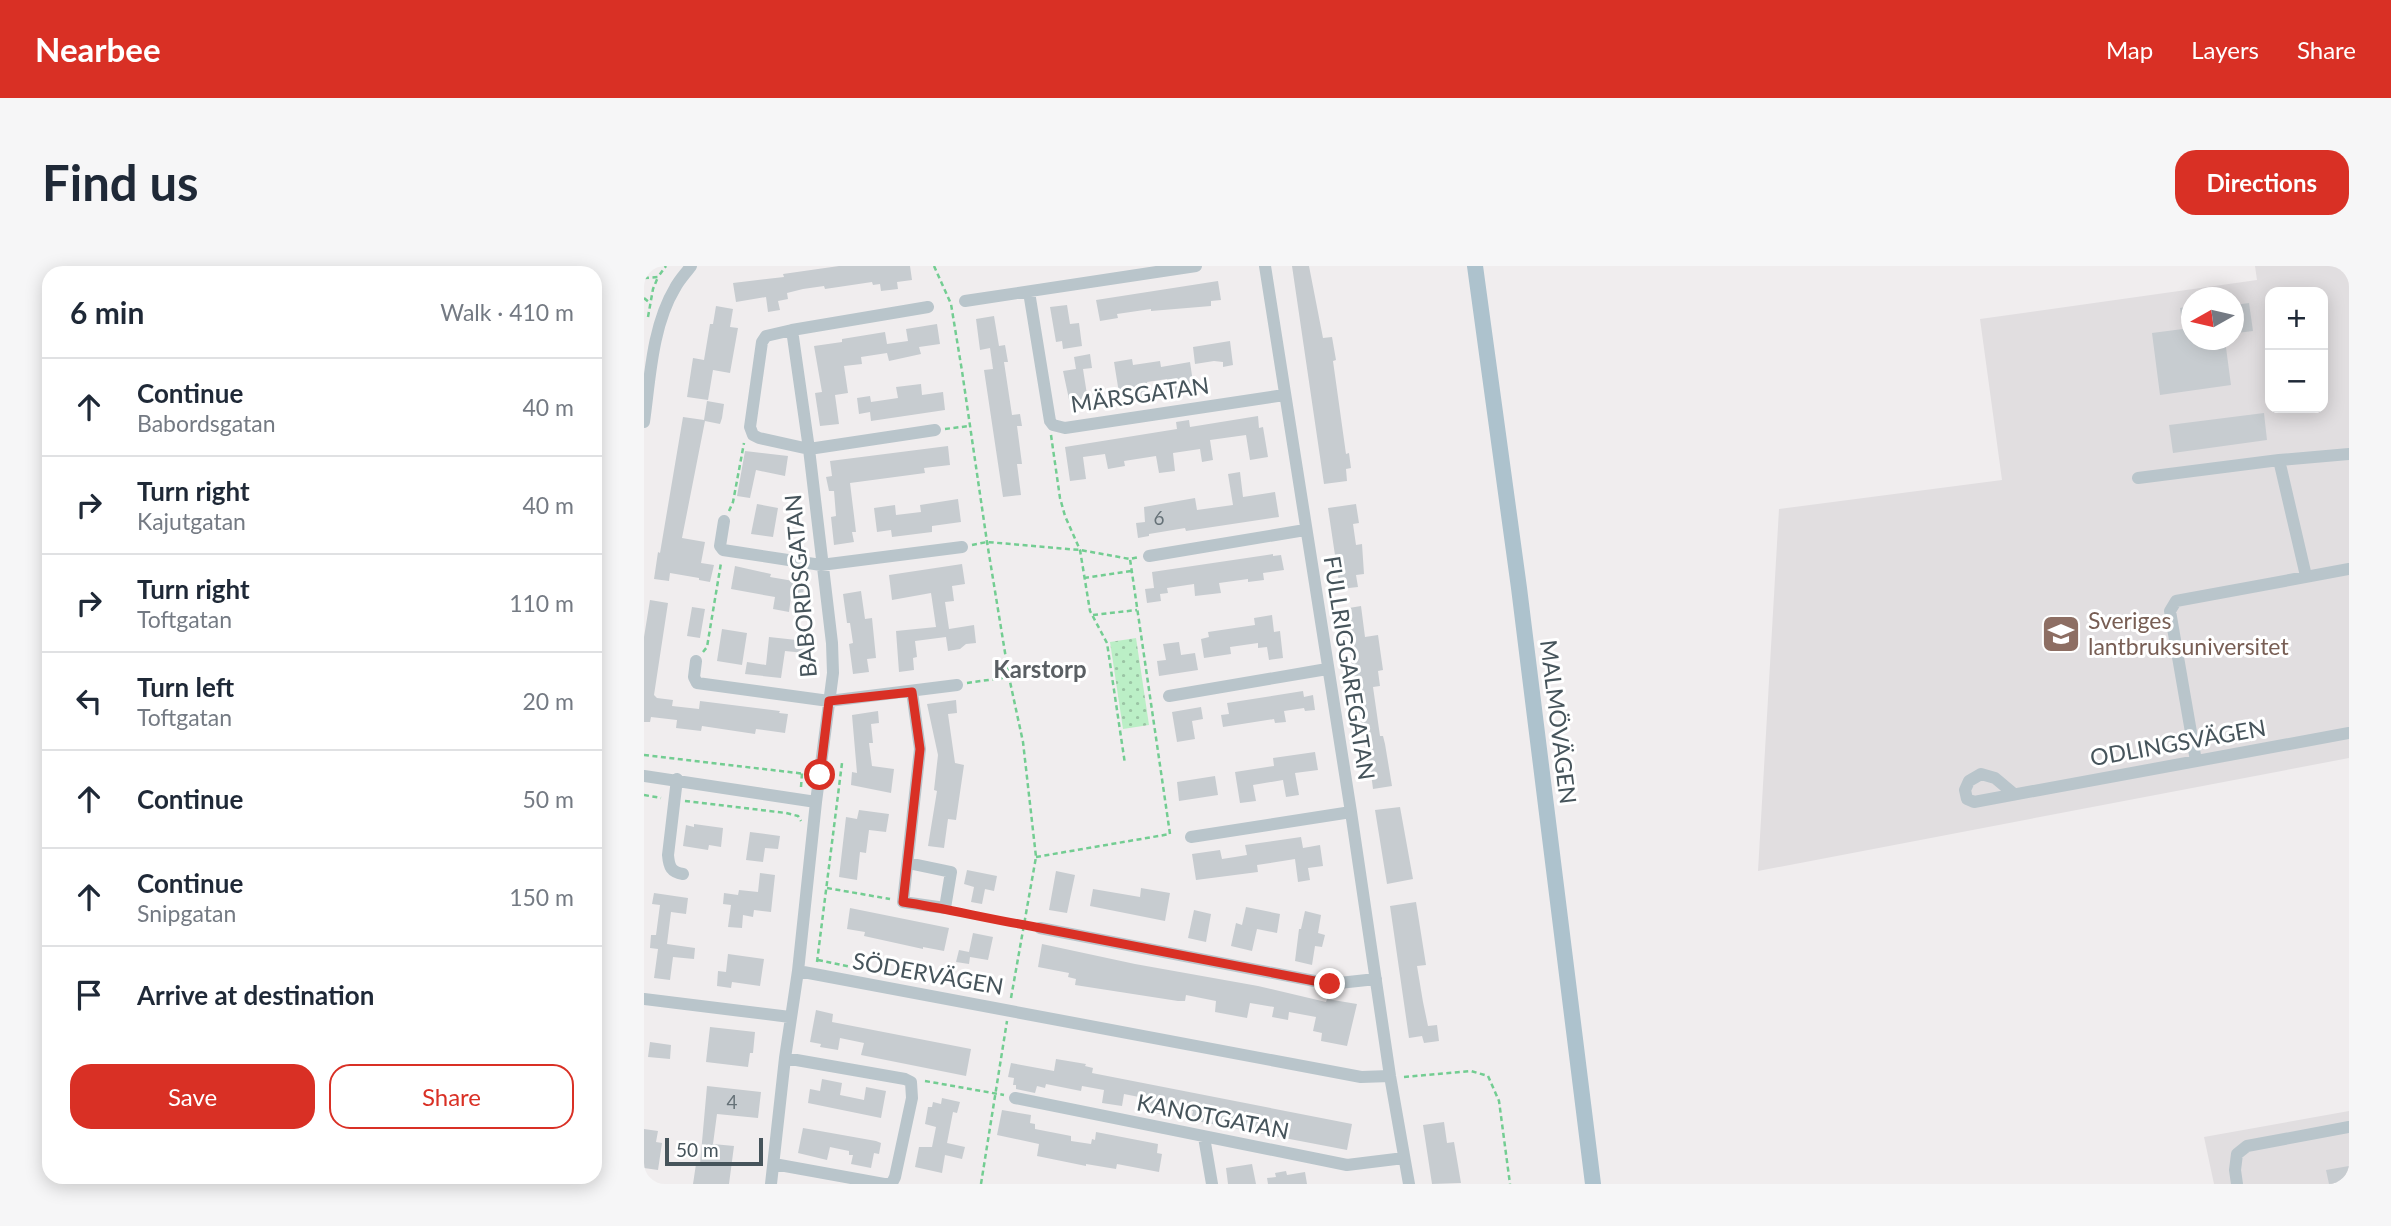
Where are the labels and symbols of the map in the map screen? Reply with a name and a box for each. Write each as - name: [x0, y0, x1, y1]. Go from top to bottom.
- north arrow: [2181, 287, 2244, 350]
- street label: MÄRSGATAN: [1069, 370, 1211, 418]
- street label: BABORDSGATAN: [778, 493, 822, 679]
- house number: 6: [1153, 506, 1165, 529]
- street label: FULLRIGGAREGATAN: [1318, 554, 1382, 782]
- place label: Sveriges lantbruksuniversitet: [2088, 606, 2289, 660]
- school or university icon: Sveriges lantbruksuniversitet: [2040, 613, 2082, 655]
- street label: MALMÖVÄGEN: [1535, 638, 1583, 806]
- district label: Karstorp: [993, 654, 1087, 683]
- street label: ODLINGSVÄGEN: [2088, 713, 2268, 771]
- route start: [804, 759, 835, 790]
- street label: SÖDERVÄGEN: [851, 946, 1006, 1000]
- route end: [1314, 968, 1345, 999]
- street label: KANOTGATAN: [1135, 1088, 1292, 1145]
- house number: 4: [726, 1090, 738, 1113]
- scale bar: [665, 1135, 763, 1167]

